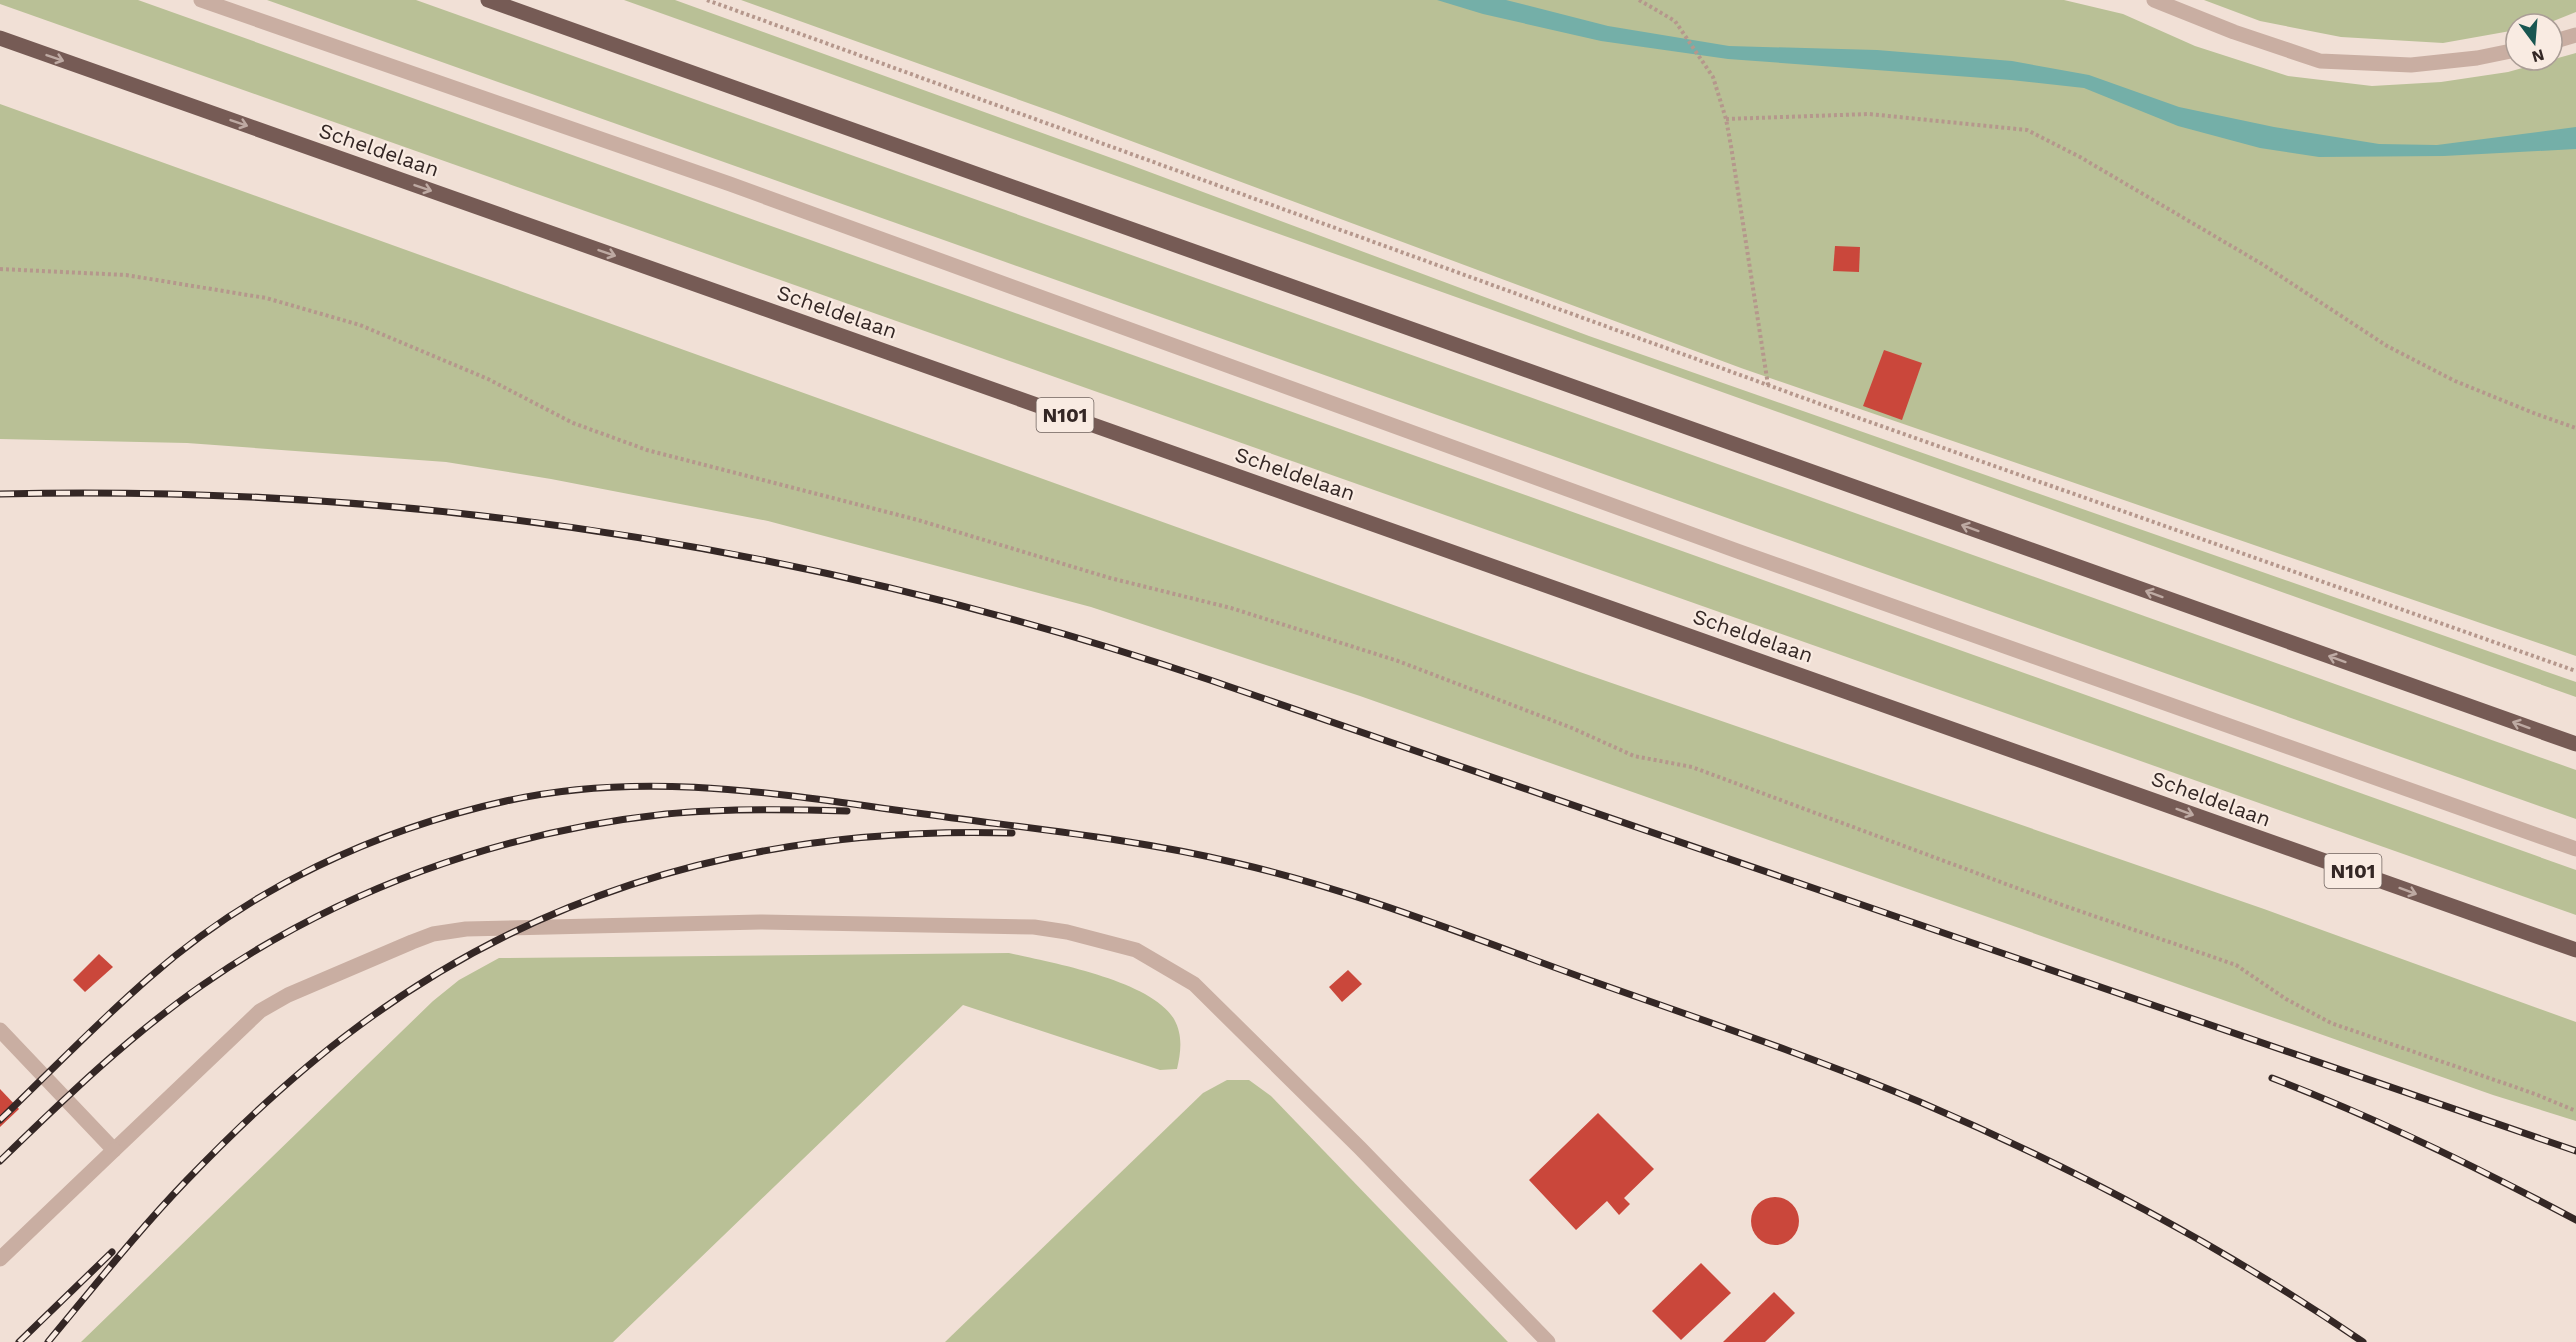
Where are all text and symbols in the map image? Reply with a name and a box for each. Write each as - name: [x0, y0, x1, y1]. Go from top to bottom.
- north arrow: [2504, 12, 2564, 72]
- text: N: [2530, 45, 2546, 67]
- one-way arrow: [45, 53, 64, 64]
- street label: Scheldelaan: [316, 117, 442, 182]
- one-way arrow: [229, 118, 248, 129]
- one-way arrow: [413, 183, 432, 194]
- one-way arrow: [597, 248, 616, 259]
- street label: Scheldelaan: [774, 279, 900, 344]
- road number: N101: [1036, 398, 1094, 432]
- street label: Scheldelaan: [1232, 441, 1358, 506]
- one-way arrow: [1961, 522, 1980, 533]
- one-way arrow: [2145, 587, 2163, 598]
- street label: Scheldelaan: [1690, 603, 1816, 668]
- one-way arrow: [2328, 653, 2347, 664]
- one-way arrow: [2512, 718, 2531, 729]
- street label: Scheldelaan: [2148, 765, 2274, 832]
- one-way arrow: [2175, 807, 2194, 818]
- road number: N101: [2324, 854, 2382, 888]
- one-way arrow: [2398, 886, 2417, 897]

